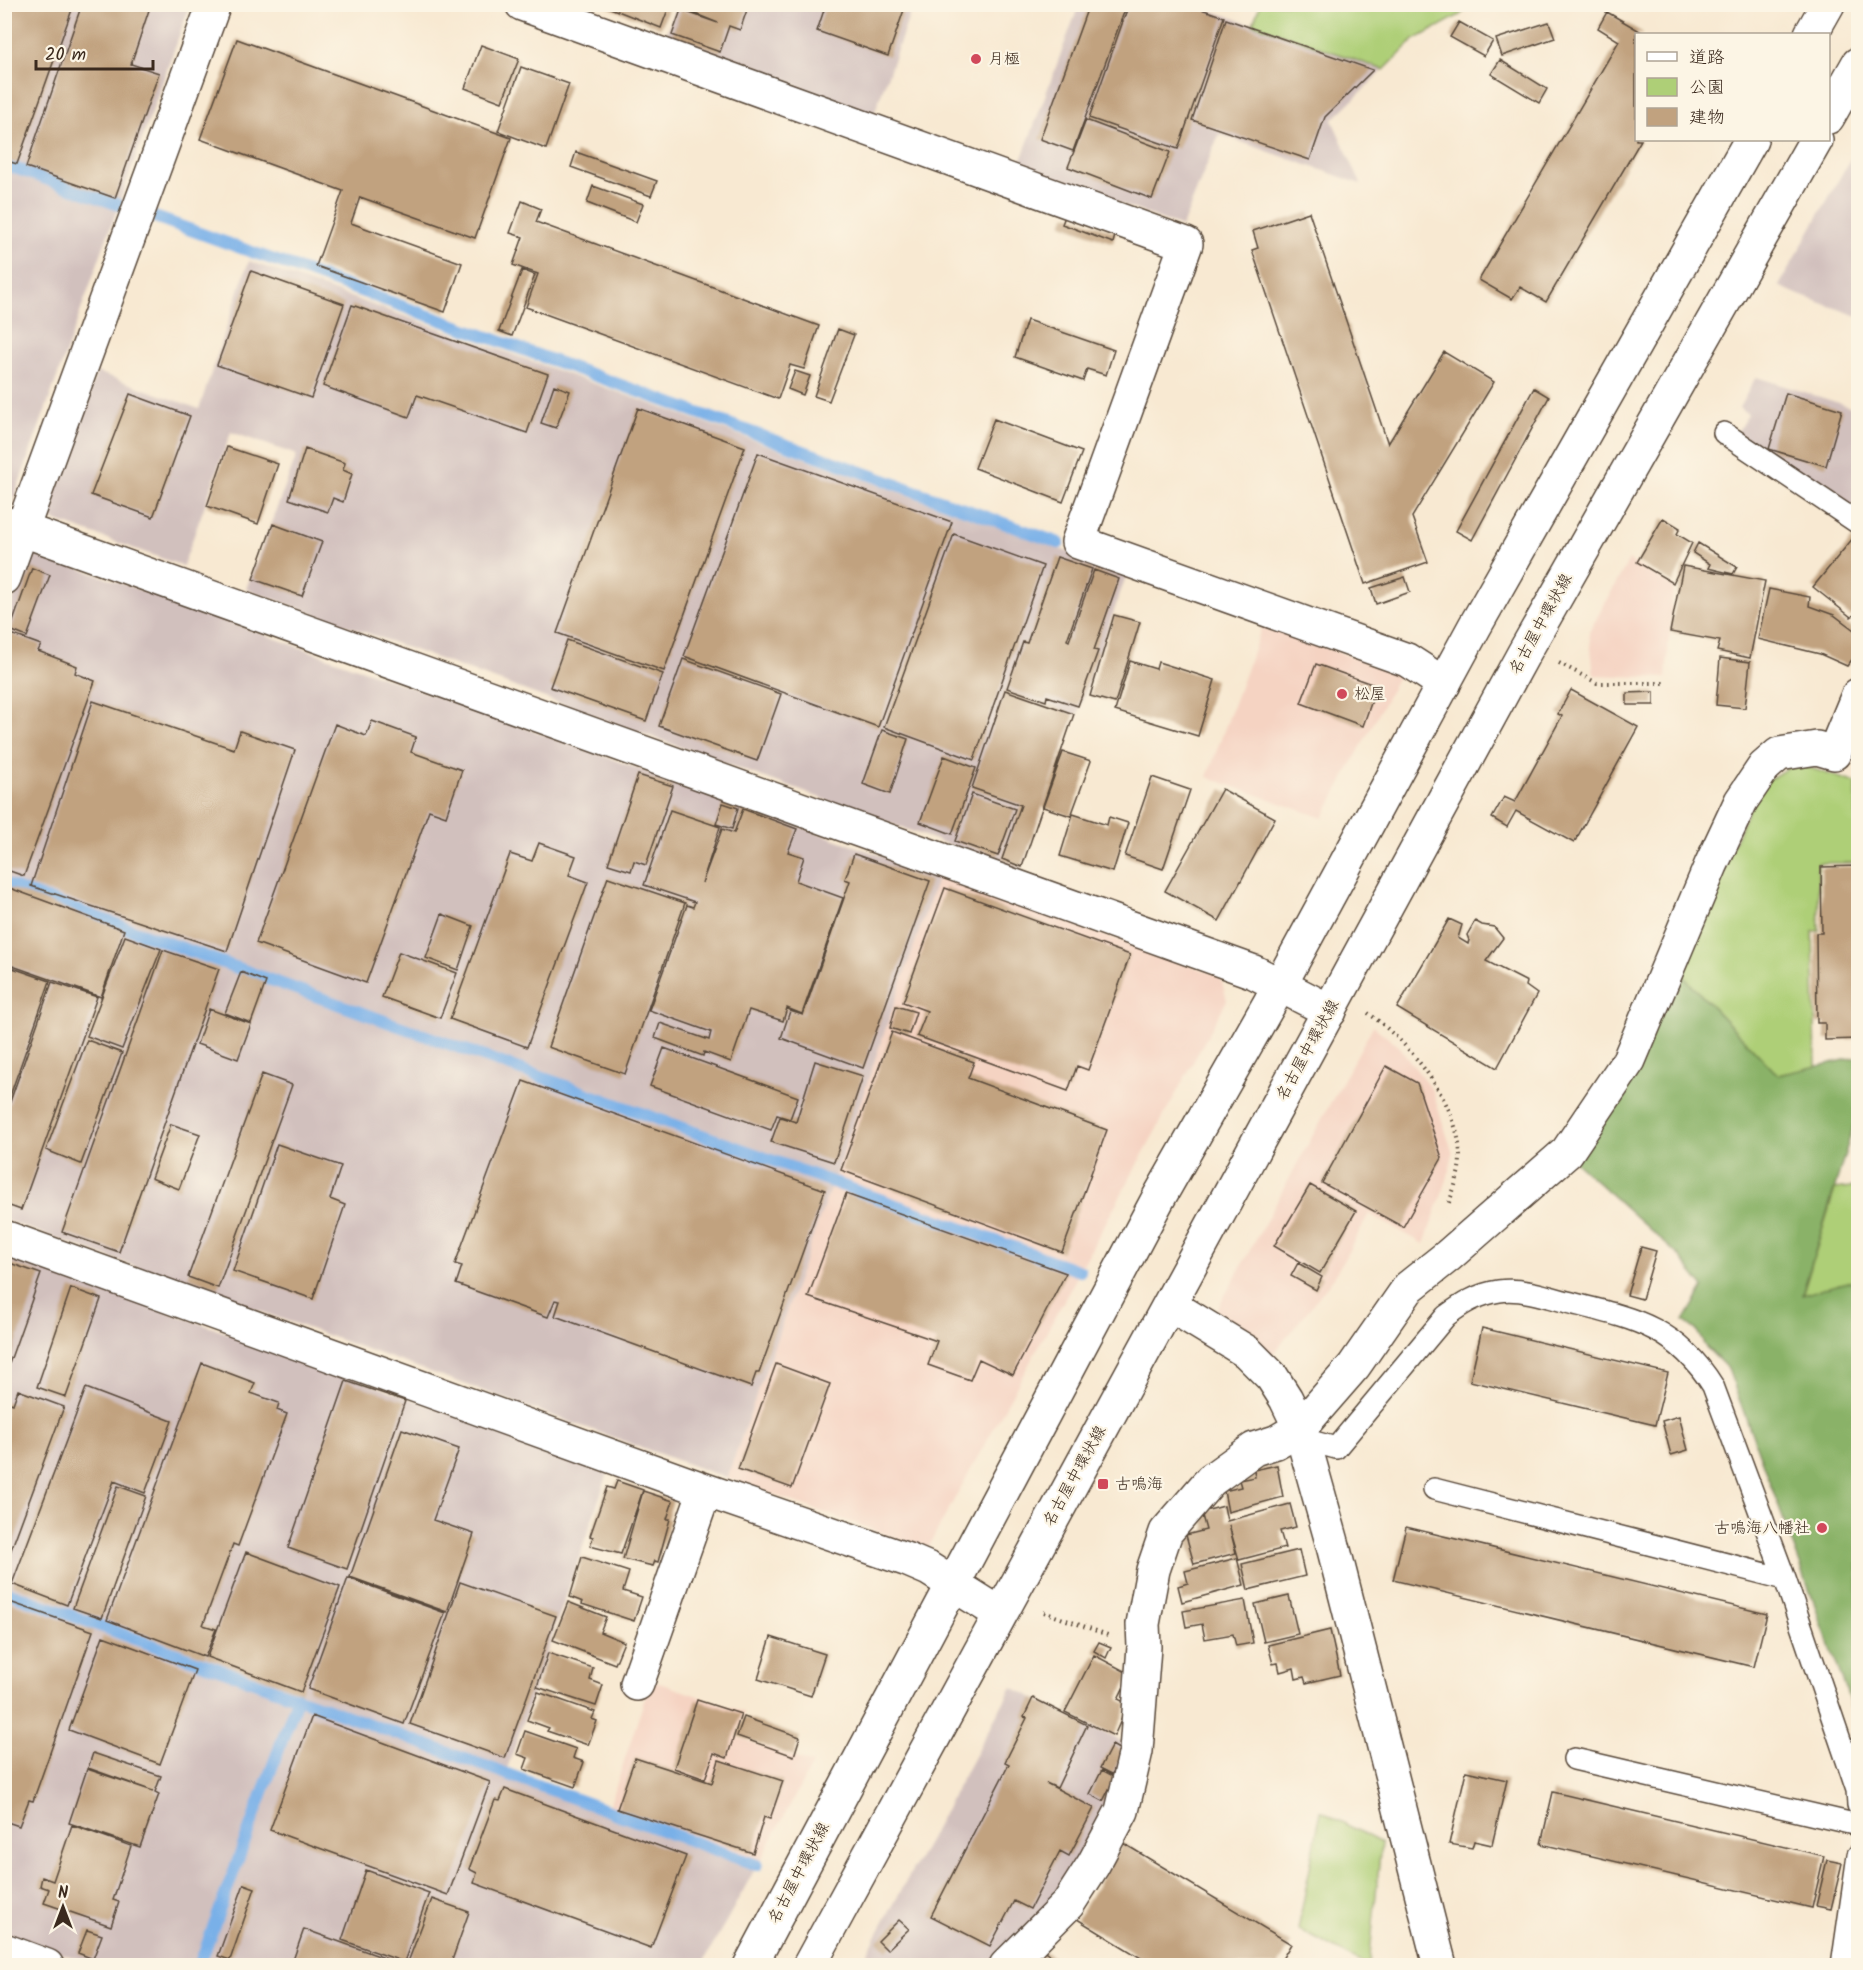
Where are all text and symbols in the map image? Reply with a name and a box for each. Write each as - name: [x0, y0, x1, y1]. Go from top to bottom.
- scale bar: [36, 33, 153, 71]
- legend: [1635, 33, 1830, 141]
- text: 20 m: [45, 41, 86, 70]
- text: 道路: [1689, 44, 1725, 73]
- place label: 月極: [988, 47, 1020, 72]
- marker: 月極: [969, 52, 983, 66]
- text: 公園: [1689, 74, 1725, 103]
- text: 建物: [1689, 104, 1725, 133]
- street label: 名古屋中環状線: [1503, 569, 1579, 679]
- place label: 松屋: [1354, 682, 1386, 707]
- marker: 松屋: [1335, 687, 1349, 701]
- street label: 名古屋中環状線: [1270, 995, 1346, 1105]
- street label: 名古屋中環状線: [1037, 1421, 1113, 1531]
- place label: 古鳴海: [1115, 1472, 1163, 1497]
- marker: 古鳴海: [1096, 1477, 1110, 1491]
- place label: 古鳴海八幡社: [1714, 1516, 1810, 1541]
- marker: 古鳴海八幡社: [1815, 1521, 1829, 1535]
- street label: 名古屋中環状線: [762, 1818, 836, 1928]
- north arrow: [33, 1877, 93, 1937]
- text: N: [58, 1881, 68, 1906]

